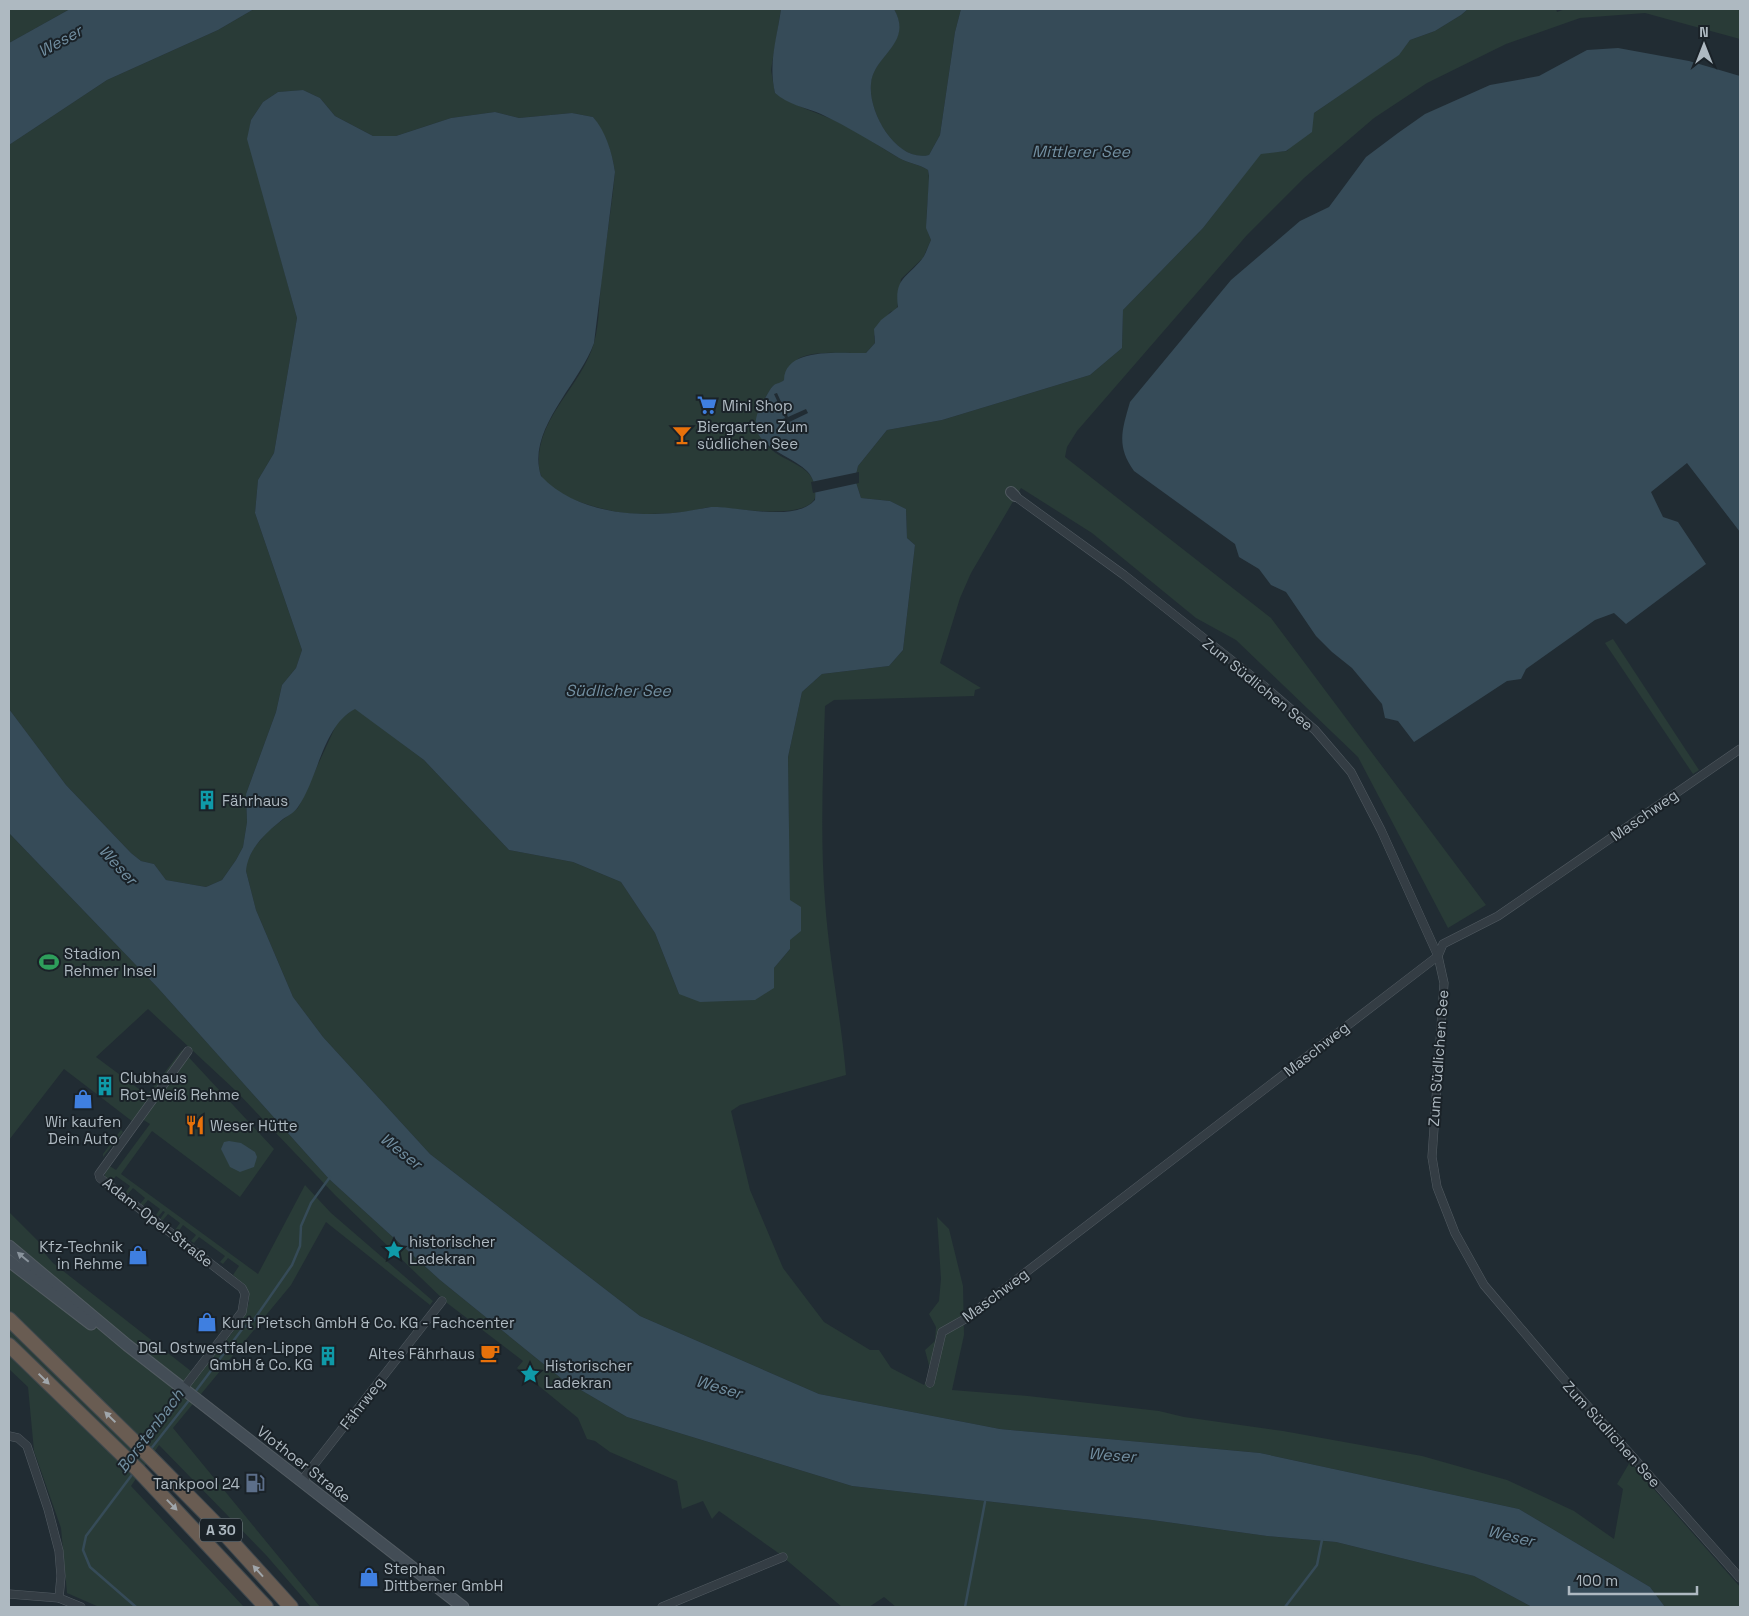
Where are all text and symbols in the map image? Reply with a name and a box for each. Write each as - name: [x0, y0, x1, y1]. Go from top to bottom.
- water label: Weser: [34, 19, 87, 62]
- north arrow: [1679, 20, 1729, 70]
- text: N: [1699, 23, 1709, 41]
- water label: Mittlerer See: [1032, 141, 1130, 162]
- supermarket icon: Mini Shop: [696, 394, 718, 416]
- place label: Mini Shop: [722, 396, 793, 415]
- place label: Biergarten Zum südlichen See: [697, 417, 808, 453]
- bar icon: Biergarten Zum südlichen See: [671, 424, 693, 446]
- street label: Zum Südlichen See: [1199, 634, 1317, 735]
- water label: Südlicher See: [565, 680, 671, 701]
- street label: Maschweg: [1607, 785, 1681, 845]
- building icon: Fährhaus: [196, 789, 218, 811]
- place label: Fährhaus: [222, 791, 288, 810]
- water label: Weser: [94, 841, 143, 891]
- place label: Stadion Rehmer Insel: [64, 944, 156, 980]
- sports icon: Stadion Rehmer Insel: [38, 951, 60, 973]
- street label: Zum Südlichen See: [1424, 989, 1452, 1127]
- street label: Maschweg: [1279, 1018, 1353, 1080]
- place label: Clubhaus Rot-Weiß Rehme: [120, 1068, 240, 1104]
- building icon: Clubhaus Rot-Weiß Rehme: [94, 1075, 116, 1097]
- shop icon: Wir kaufen Dein Auto: [72, 1088, 94, 1110]
- place label: Wir kaufen Dein Auto: [45, 1112, 121, 1148]
- restaurant icon: Weser Hütte: [184, 1114, 206, 1136]
- place label: Weser Hütte: [210, 1116, 298, 1135]
- water label: Weser: [376, 1128, 428, 1175]
- street label: Adam-Opel-Straße: [99, 1173, 217, 1271]
- place label: historischer Ladekran: [409, 1232, 496, 1268]
- place label: Kfz-Technik in Rehme: [39, 1237, 123, 1273]
- place icon: historischer Ladekran: [383, 1239, 405, 1261]
- shop icon: Kfz-Technik in Rehme: [127, 1244, 149, 1266]
- one-way arrow: [16, 1252, 29, 1263]
- street label: Maschweg: [958, 1264, 1032, 1326]
- shop icon: Kurt Pietsch GmbH & Co. KG - Fachcenter: [196, 1311, 218, 1333]
- place label: Kurt Pietsch GmbH & Co. KG - Fachcenter: [222, 1313, 515, 1332]
- place label: DGL Ostwestfalen-Lippe GmbH & Co. KG: [138, 1338, 313, 1374]
- cafe icon: Altes Fährhaus: [479, 1342, 501, 1364]
- place label: Altes Fährhaus: [368, 1344, 475, 1363]
- building icon: DGL Ostwestfalen-Lippe GmbH & Co. KG: [317, 1345, 339, 1367]
- place label: Historischer Ladekran: [545, 1356, 632, 1392]
- place icon: Historischer Ladekran: [519, 1363, 541, 1385]
- water label: Weser: [693, 1370, 746, 1404]
- one-way arrow: [38, 1373, 50, 1385]
- street label: Fährweg: [335, 1373, 389, 1433]
- street label: Zum Südlichen See: [1559, 1377, 1665, 1491]
- water label: Borstenbach: [112, 1384, 189, 1477]
- one-way arrow: [104, 1411, 116, 1423]
- street label: Vlothoer Straße: [253, 1421, 355, 1507]
- water label: Weser: [1088, 1443, 1138, 1467]
- fuel station icon: Tankpool 24: [244, 1472, 266, 1494]
- place label: Tankpool 24: [153, 1474, 240, 1493]
- one-way arrow: [166, 1499, 178, 1511]
- road number: A 30: [200, 1518, 242, 1542]
- water label: Weser: [1486, 1520, 1538, 1552]
- place label: Stephan Dittberner GmbH: [384, 1559, 503, 1595]
- scale bar: [1569, 1564, 1696, 1596]
- one-way arrow: [252, 1565, 264, 1577]
- shop icon: Stephan Dittberner GmbH: [358, 1566, 380, 1588]
- text: 100 m: [1576, 1571, 1618, 1590]

